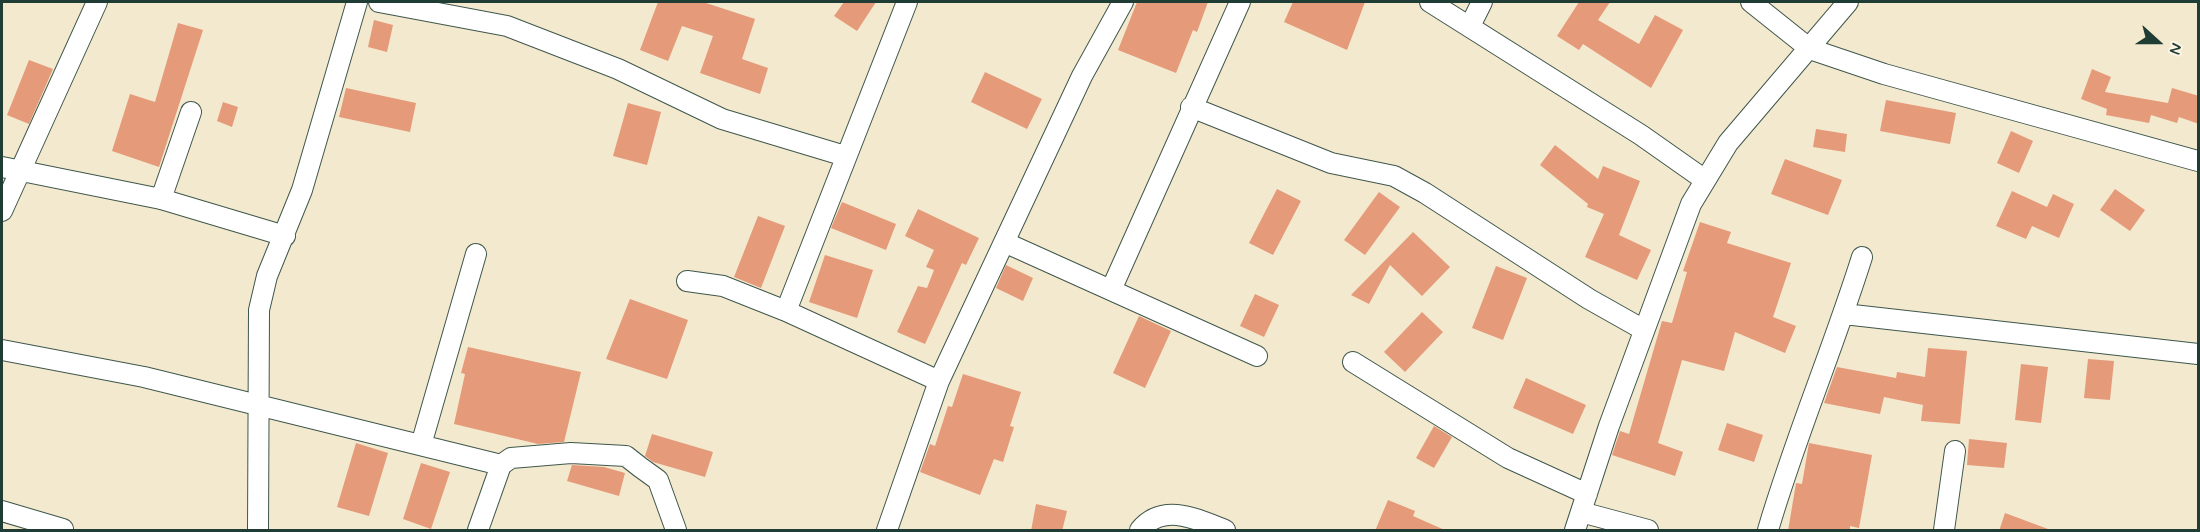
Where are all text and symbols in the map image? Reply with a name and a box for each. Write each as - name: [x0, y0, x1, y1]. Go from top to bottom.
- north arrow: [2128, 12, 2188, 72]
- text: N: [2164, 40, 2187, 57]

